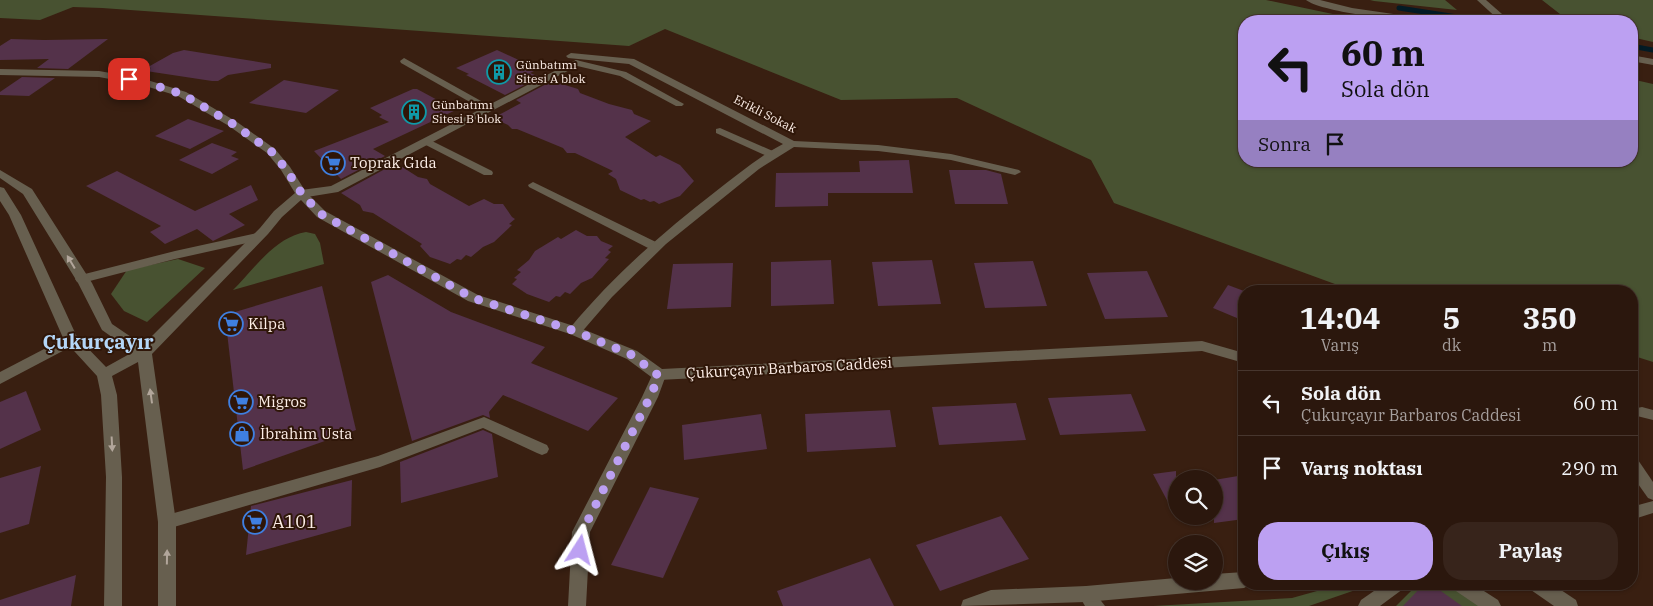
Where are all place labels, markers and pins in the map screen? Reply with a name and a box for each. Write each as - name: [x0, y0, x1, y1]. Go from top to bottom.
- place label: Günbatımı Sitesi A blok: [516, 57, 586, 86]
- pin: [108, 58, 150, 100]
- building icon: Günbatımı Sitesi A blok: [486, 59, 512, 85]
- place label: Günbatımı Sitesi B blok: [432, 97, 501, 126]
- building icon: Günbatımı Sitesi B blok: [401, 99, 427, 125]
- supermarket icon: Toprak Gıda: [320, 150, 346, 176]
- place label: Toprak Gıda: [350, 153, 437, 172]
- supermarket icon: Kilpa: [218, 311, 244, 337]
- place label: Kilpa: [248, 314, 285, 333]
- supermarket icon: Migros: [228, 389, 254, 415]
- place label: Migros: [258, 392, 306, 411]
- shop icon: İbrahim Usta: [229, 421, 255, 447]
- place label: İbrahim Usta: [260, 424, 352, 443]
- supermarket icon: A101: [242, 509, 268, 535]
- place label: A101: [272, 510, 317, 533]

